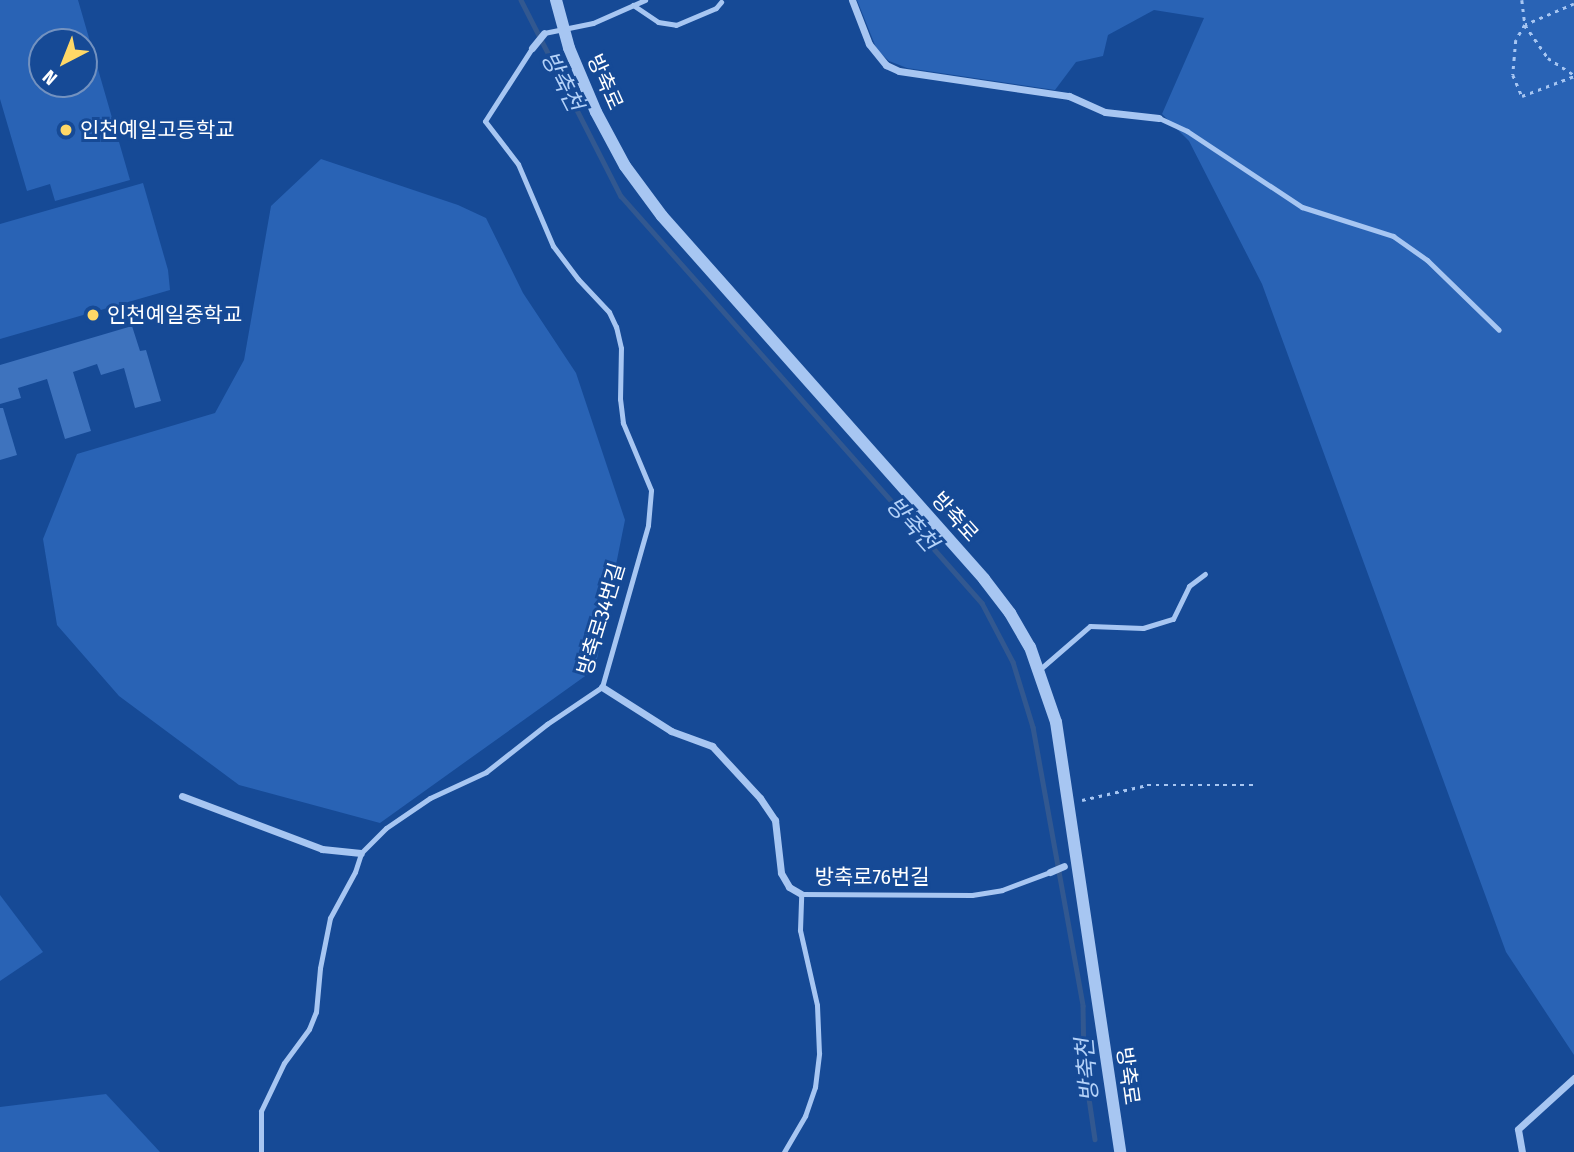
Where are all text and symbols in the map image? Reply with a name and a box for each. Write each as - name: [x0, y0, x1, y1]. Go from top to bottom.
- north arrow: [28, 28, 98, 98]
- water label: 방축천: [535, 46, 589, 116]
- street label: 방축로: [582, 50, 628, 114]
- text: N: [38, 65, 62, 90]
- place label: 인천예일고등학교: [80, 117, 235, 143]
- marker: 인천예일고등학교: [58, 122, 74, 138]
- place label: 인천예일중학교: [107, 302, 242, 328]
- marker: 인천예일중학교: [85, 307, 101, 323]
- street label: 방축로: [926, 487, 984, 547]
- water label: 방축천: [881, 491, 943, 557]
- street label: 방축로34번길: [572, 560, 630, 678]
- street label: 방축로76번길: [814, 864, 930, 890]
- water label: 방축천: [1070, 1037, 1104, 1103]
- street label: 방축로: [1111, 1046, 1145, 1106]

